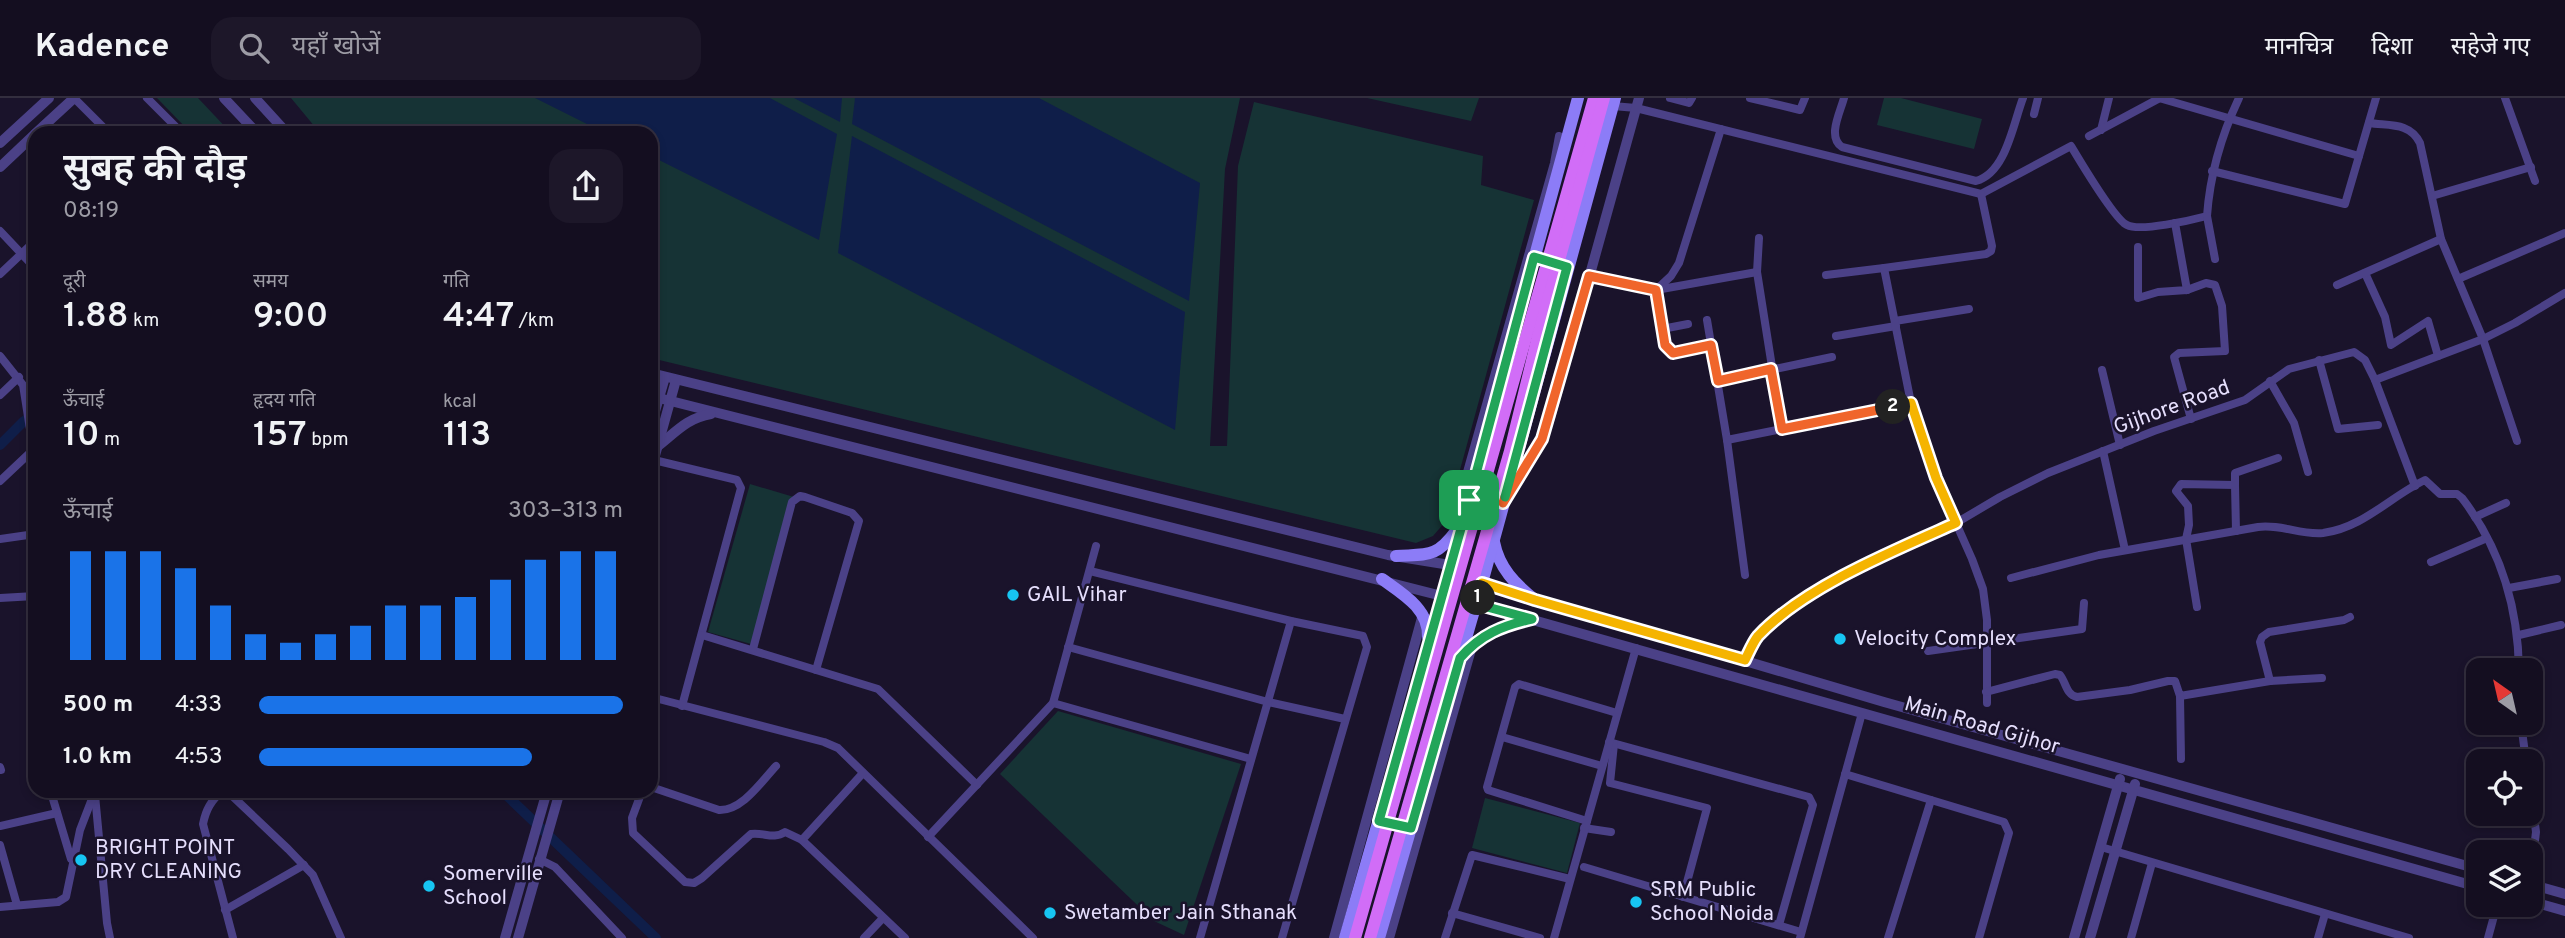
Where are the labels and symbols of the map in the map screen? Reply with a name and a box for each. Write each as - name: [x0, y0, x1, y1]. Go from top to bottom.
- street label: Gijhore Road: [2110, 374, 2234, 442]
- pin: 2: [1876, 390, 1910, 424]
- pin: [1439, 470, 1499, 530]
- pin: 1: [1460, 580, 1496, 616]
- place label: GAIL Vihar: [1027, 582, 1127, 609]
- marker: GAIL Vihar: [1005, 587, 1021, 603]
- place label: Velocity Complex: [1854, 626, 2016, 653]
- marker: Velocity Complex: [1832, 631, 1848, 647]
- north arrow: [2466, 658, 2543, 735]
- street label: Main Road Gijhor: [1901, 691, 2063, 761]
- place label: BRIGHT POINT DRY CLEANING: [95, 835, 242, 886]
- marker: BRIGHT POINT DRY CLEANING: [73, 852, 89, 868]
- place label: Somerville School: [443, 861, 543, 912]
- place label: SRM Public School Noida: [1650, 877, 1774, 928]
- marker: Somerville School: [421, 878, 437, 894]
- marker: SRM Public School Noida: [1628, 894, 1644, 910]
- place label: Swetamber Jain Sthanak: [1064, 900, 1297, 927]
- marker: Swetamber Jain Sthanak: [1042, 905, 1058, 921]

